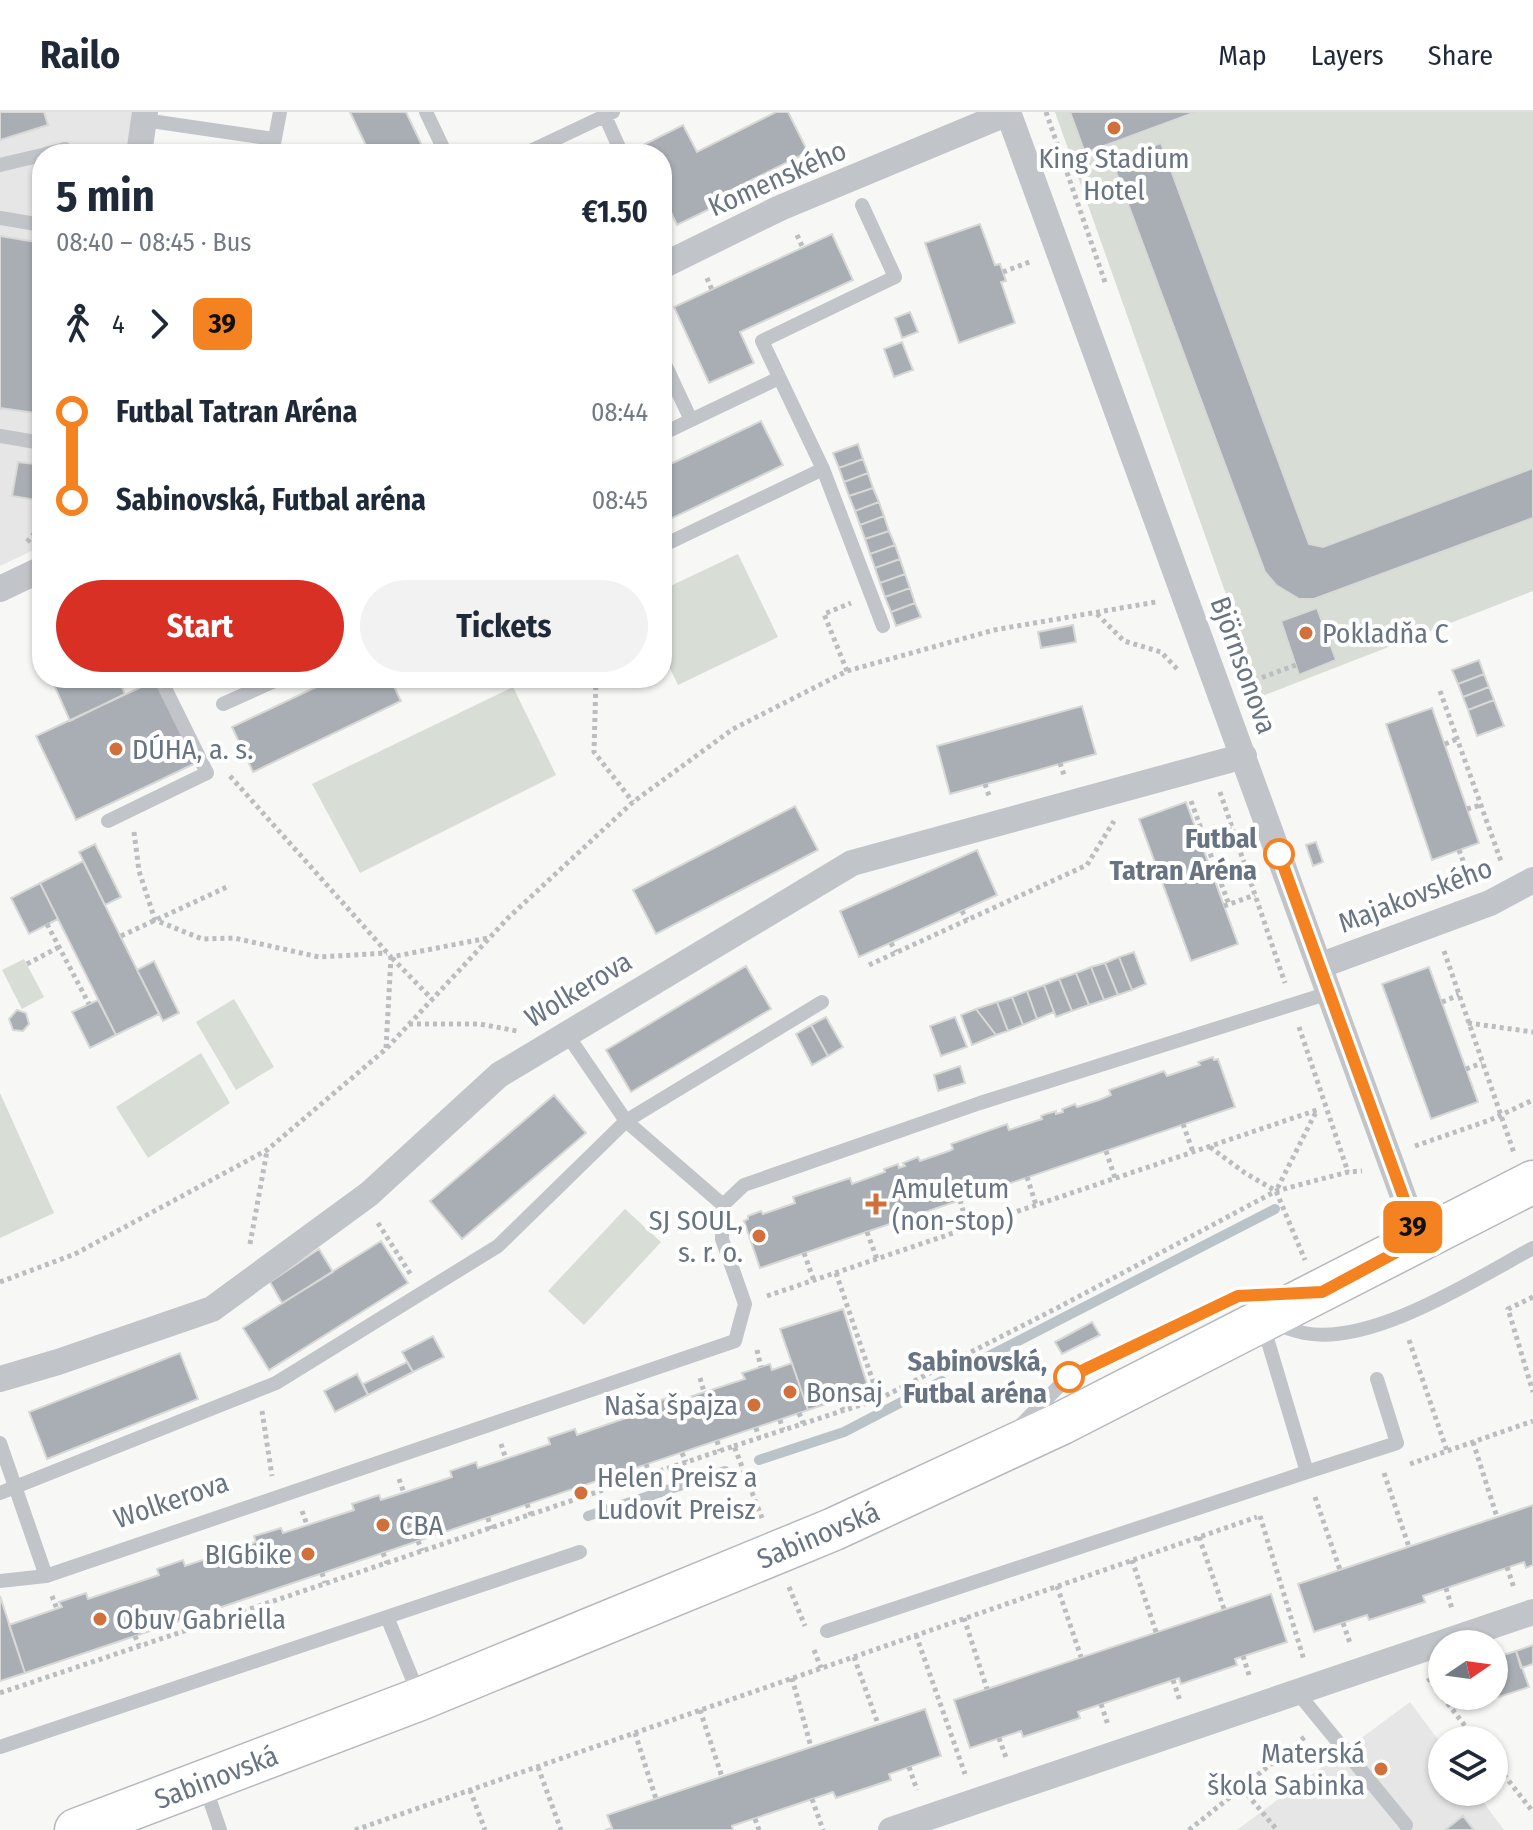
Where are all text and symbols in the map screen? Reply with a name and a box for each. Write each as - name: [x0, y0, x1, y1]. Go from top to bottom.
- text: Railo: [40, 32, 120, 78]
- text: Map: [1218, 39, 1267, 72]
- text: Layers: [1311, 39, 1384, 72]
- text: Share: [1428, 39, 1493, 72]
- marker: King Stadium Hotel: [1105, 119, 1123, 137]
- street label: Komenského: [703, 133, 851, 223]
- place label: King Stadium Hotel: [1038, 142, 1190, 207]
- text: 5 min: [56, 170, 155, 223]
- text: €1.50: [582, 194, 648, 230]
- text: 08:40 – 08:45 · Bus: [56, 227, 251, 258]
- icon: walk: [56, 302, 100, 346]
- icon: forward: [137, 302, 181, 346]
- text: 39: [209, 307, 236, 340]
- text: 4: [112, 309, 125, 340]
- text: Futbal Tatran Aréna: [116, 394, 357, 430]
- text: 08:44: [591, 397, 648, 428]
- text: Sabinovská, Futbal aréna: [116, 482, 426, 518]
- text: 08:45: [592, 485, 648, 516]
- button: Start: [56, 580, 344, 672]
- button: Tickets: [360, 580, 648, 672]
- street label: Björnsonova: [1203, 592, 1284, 738]
- place label: Pokladňa C: [1322, 617, 1449, 650]
- marker: Pokladňa C: [1297, 624, 1315, 642]
- place label: DÚHA, a. s.: [132, 733, 253, 766]
- marker: DÚHA, a. s.: [107, 740, 125, 758]
- place label: Futbal Tatran Aréna: [1110, 822, 1257, 887]
- marker: Futbal Tatran Aréna: [1264, 839, 1294, 869]
- street label: Majakovského: [1334, 851, 1497, 940]
- street label: Wolkerova: [519, 945, 638, 1034]
- place label: Amuletum (non-stop): [892, 1172, 1013, 1237]
- marker: Amuletum (non-stop): [867, 1195, 885, 1213]
- line badge: 39: [1377, 1201, 1449, 1253]
- place label: SJ SOUL, s. r. o.: [649, 1204, 743, 1269]
- text: 39: [1399, 1210, 1427, 1243]
- marker: SJ SOUL, s. r. o.: [750, 1227, 768, 1245]
- place label: Sabinovská, Futbal aréna: [903, 1345, 1047, 1410]
- marker: Sabinovská, Futbal aréna: [1054, 1362, 1084, 1392]
- place label: Bonsaj: [806, 1376, 883, 1409]
- marker: Bonsaj: [781, 1383, 799, 1401]
- place label: Naša špajza: [604, 1389, 738, 1422]
- marker: Naša špajza: [745, 1396, 763, 1414]
- place label: Helen Preisz a Ludovít Preisz: [597, 1461, 758, 1526]
- street label: Wolkerova: [110, 1466, 233, 1535]
- marker: Helen Preisz a Ludovít Preisz: [572, 1484, 590, 1502]
- street label: Sabinovská: [752, 1495, 884, 1576]
- place label: CBA: [399, 1509, 443, 1542]
- marker: CBA: [374, 1516, 392, 1534]
- place label: BIGbike: [205, 1538, 292, 1571]
- marker: BIGbike: [299, 1545, 317, 1563]
- place label: Obuv Gabriella: [116, 1603, 286, 1636]
- marker: Obuv Gabriella: [91, 1610, 109, 1628]
- north arrow: [1428, 1630, 1508, 1710]
- map controls: [1428, 1630, 1508, 1806]
- button: layers: [1428, 1726, 1508, 1806]
- place label: Materská škola Sabinka: [1207, 1737, 1365, 1802]
- street label: Sabinovská: [150, 1739, 283, 1816]
- marker: Materská škola Sabinka: [1372, 1760, 1390, 1778]

